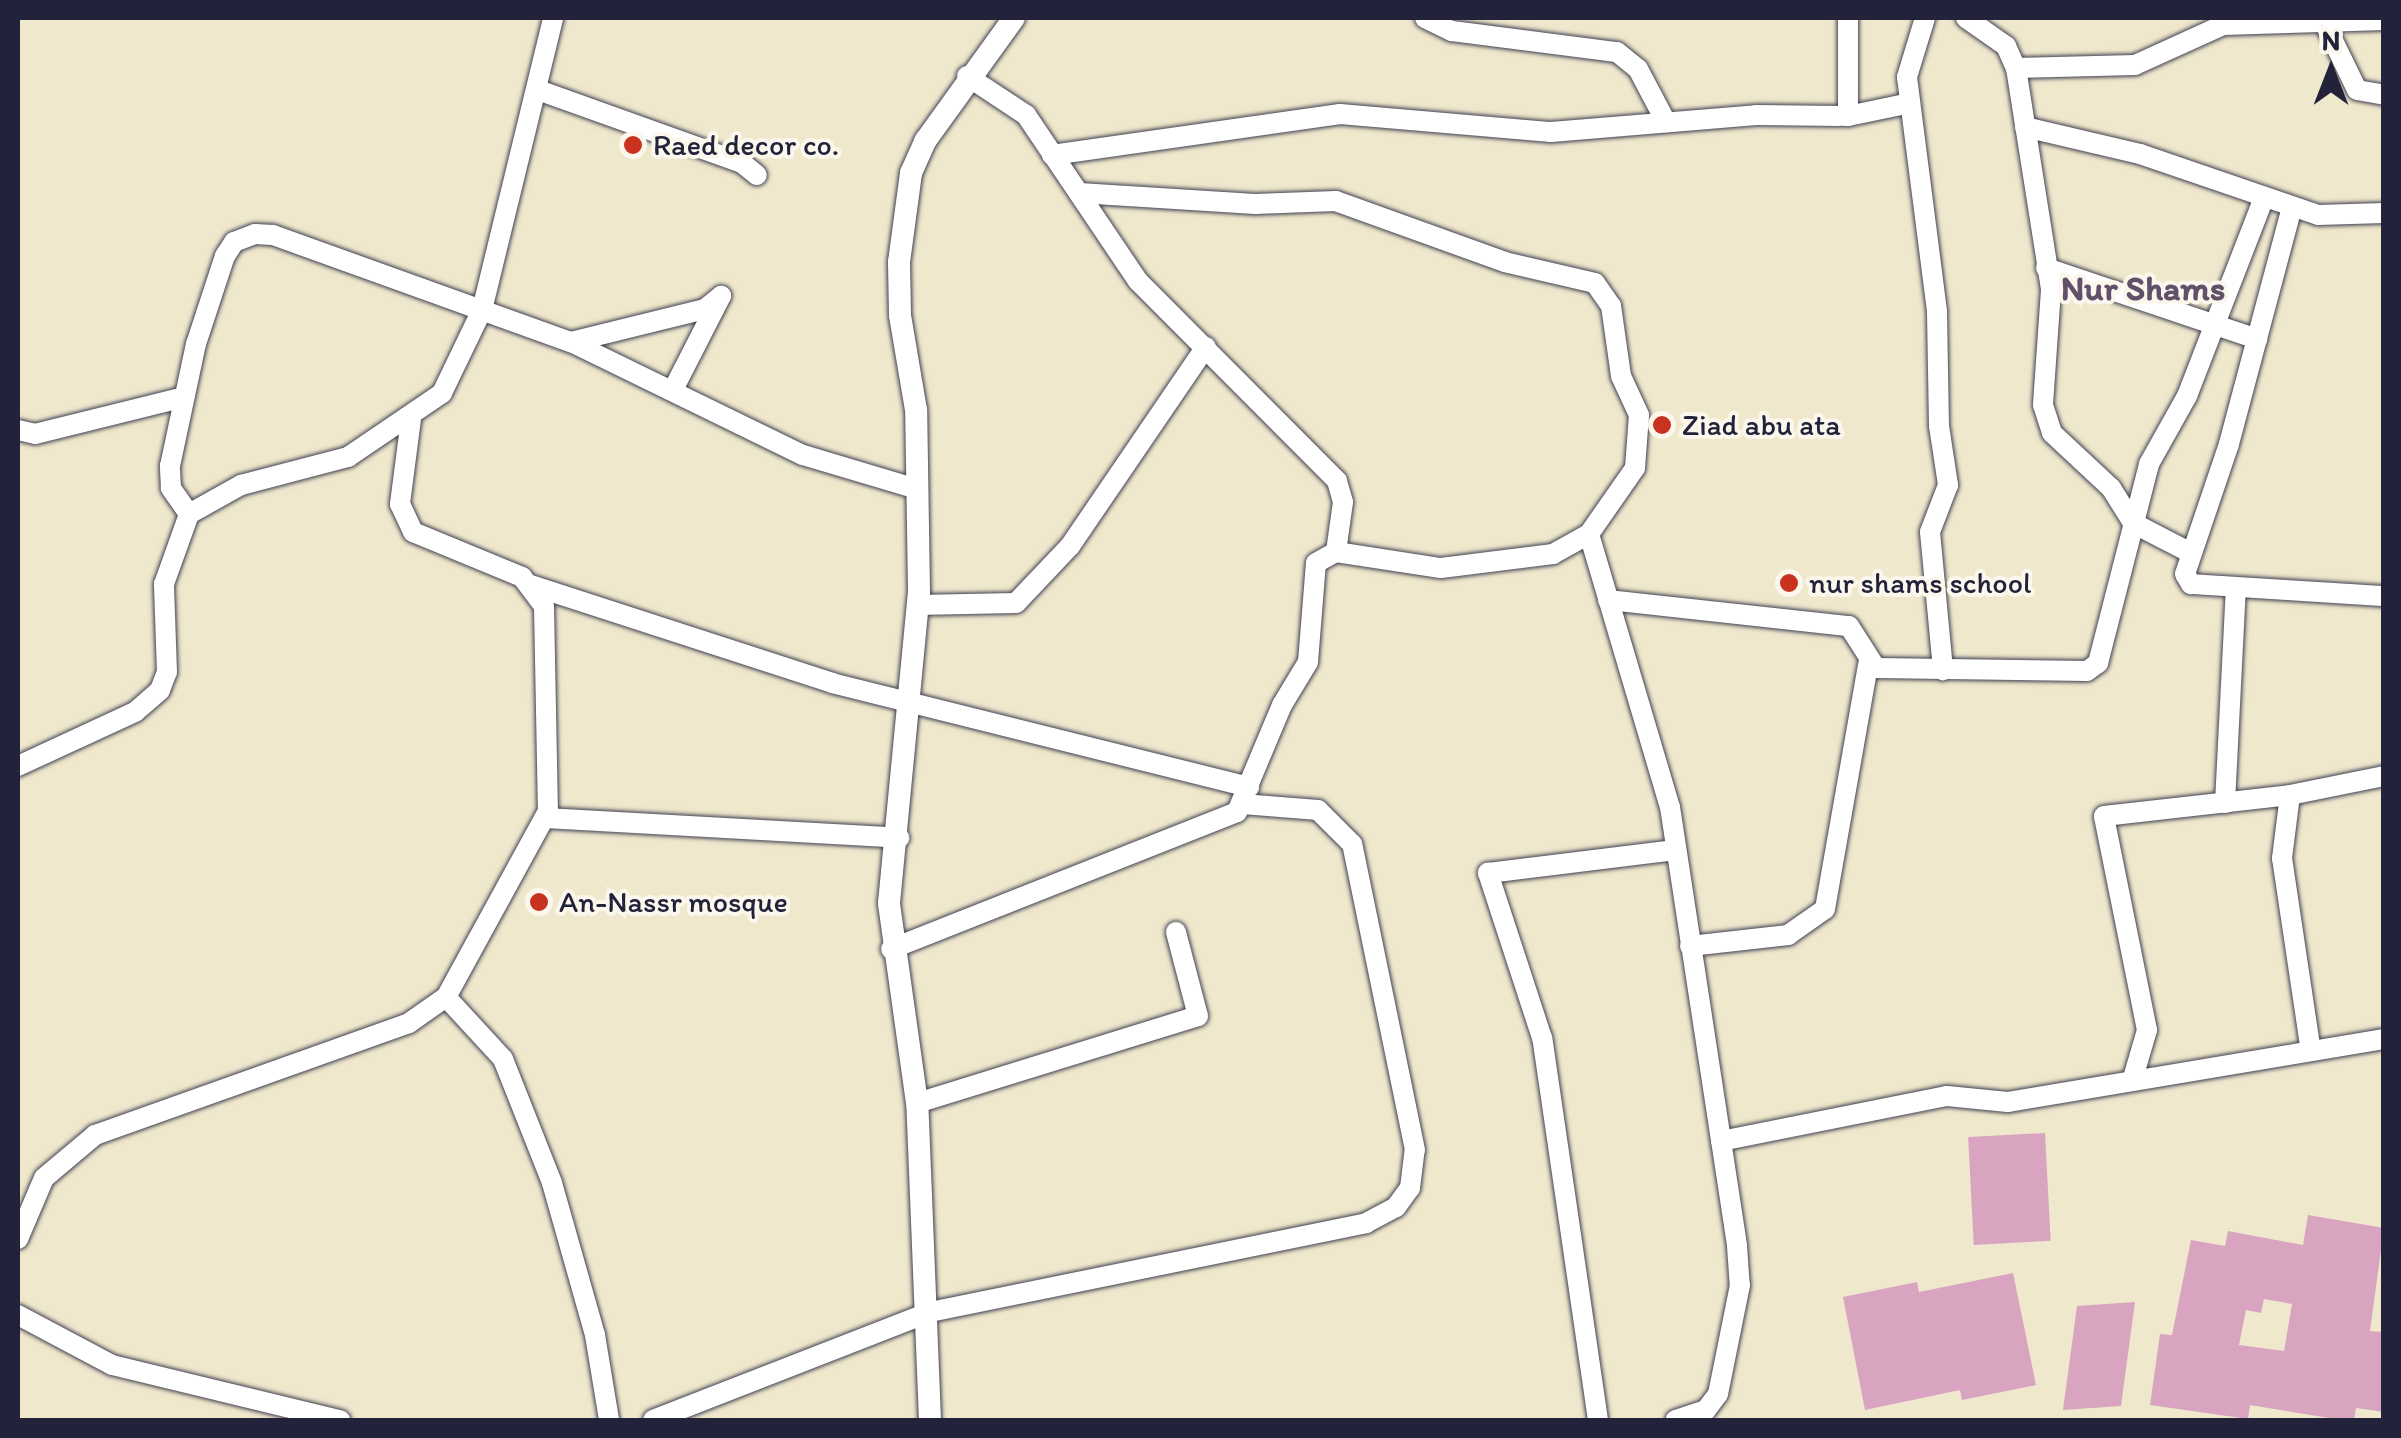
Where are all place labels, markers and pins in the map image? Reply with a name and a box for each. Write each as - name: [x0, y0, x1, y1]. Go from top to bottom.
- place label: Raed decor co.: [653, 127, 839, 163]
- marker: Raed decor co.: [622, 134, 644, 156]
- place label: Ziad abu ata: [1682, 407, 1841, 443]
- marker: Ziad abu ata: [1651, 414, 1673, 436]
- place label: nur shams school: [1809, 565, 2032, 601]
- marker: nur shams school: [1778, 572, 1800, 594]
- place label: An-Nassr mosque: [559, 884, 789, 920]
- marker: An-Nassr mosque: [528, 891, 550, 913]

